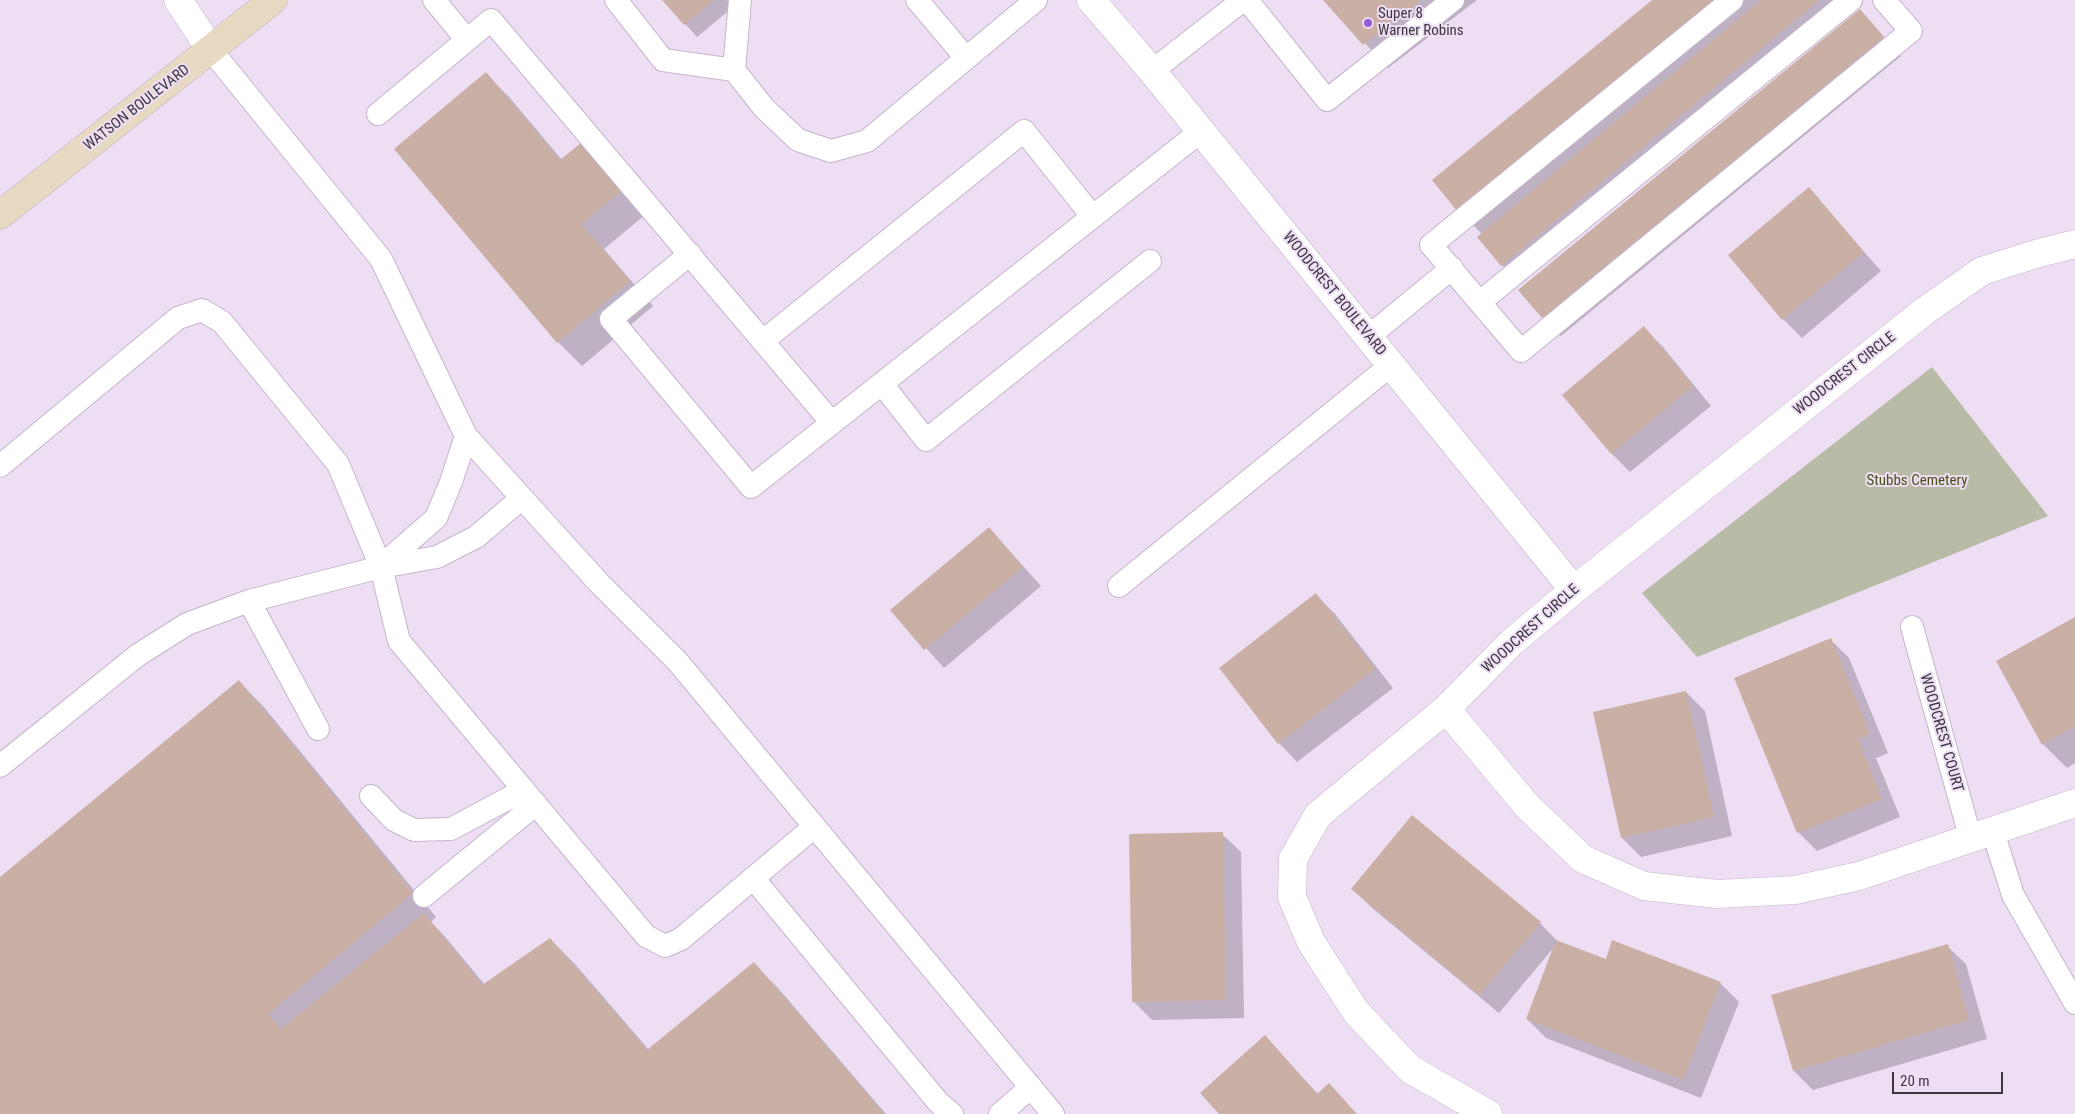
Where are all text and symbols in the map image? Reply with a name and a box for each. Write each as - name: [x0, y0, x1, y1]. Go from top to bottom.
- place label: Super 8 Warner Robins: [1378, 5, 1464, 40]
- marker: Super 8 Warner Robins: [1362, 17, 1374, 29]
- street label: WATSON BOULEVARD: [81, 61, 193, 155]
- street label: WOODCREST BOULEVARD: [1278, 228, 1390, 360]
- street label: WOODCREST CIRCLE: [1790, 329, 1900, 419]
- park label: Stubbs Cemetery: [1867, 472, 1967, 490]
- street label: WOODCREST CIRCLE: [1479, 581, 1583, 677]
- street label: WOODCREST COURT: [1916, 672, 1966, 794]
- scale bar: [1895, 1062, 2006, 1094]
- text: 20 m: [1900, 1072, 1930, 1090]

